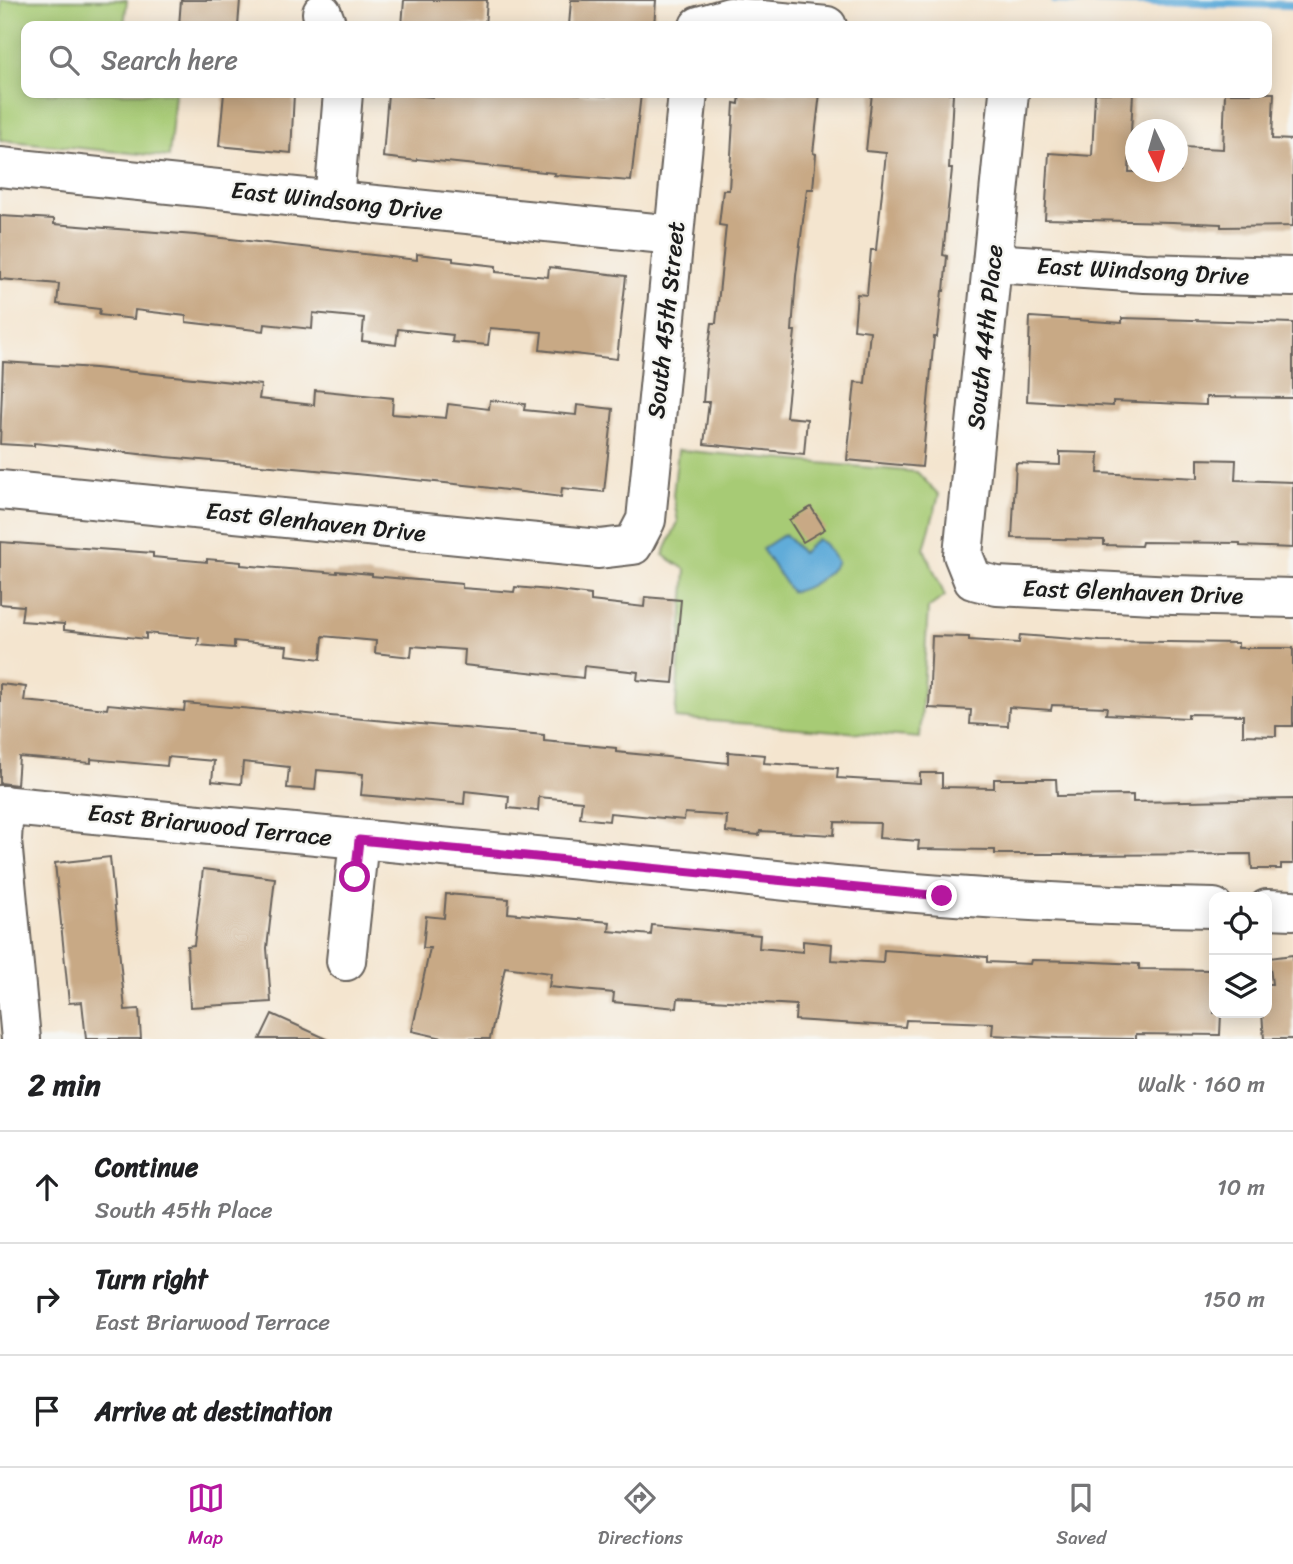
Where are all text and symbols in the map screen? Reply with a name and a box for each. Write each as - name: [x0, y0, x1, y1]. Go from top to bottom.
- search box: [21, 21, 1272, 98]
- text: Search here: [101, 37, 238, 83]
- icon: search: [45, 41, 83, 79]
- north arrow: [1125, 119, 1188, 182]
- street label: East Windsong Drive: [229, 169, 445, 233]
- street label: South 45th Street: [635, 219, 697, 421]
- street label: South 44th Place: [954, 242, 1016, 432]
- street label: East Windsong Drive: [1036, 244, 1250, 298]
- street label: East Glenhaven Drive: [204, 490, 429, 554]
- street label: East Glenhaven Drive: [1022, 567, 1245, 617]
- street label: East Briarwood Terrace: [86, 791, 334, 859]
- route start: [339, 861, 370, 892]
- route end: [926, 880, 957, 911]
- map controls: [1209, 892, 1272, 1018]
- button: locate: [1209, 892, 1272, 955]
- button: layers: [1209, 955, 1272, 1018]
- text: 2 min: [28, 1058, 101, 1112]
- text: Walk · 160 m: [1138, 1064, 1265, 1105]
- text: Continue: [95, 1144, 198, 1190]
- text: 10 m: [1217, 1167, 1265, 1208]
- icon: ahead: [28, 1168, 66, 1206]
- text: South 45th Place: [95, 1190, 273, 1231]
- text: Turn right: [95, 1256, 208, 1302]
- text: 150 m: [1203, 1279, 1265, 1320]
- icon: right: [28, 1280, 66, 1318]
- text: East Briarwood Terrace: [95, 1302, 330, 1343]
- text: Arrive at destination: [95, 1388, 332, 1434]
- icon: arrive: [28, 1392, 66, 1430]
- tab: Map: [187, 1479, 225, 1554]
- tab: Directions: [598, 1479, 683, 1554]
- tab: Saved: [1056, 1479, 1106, 1554]

